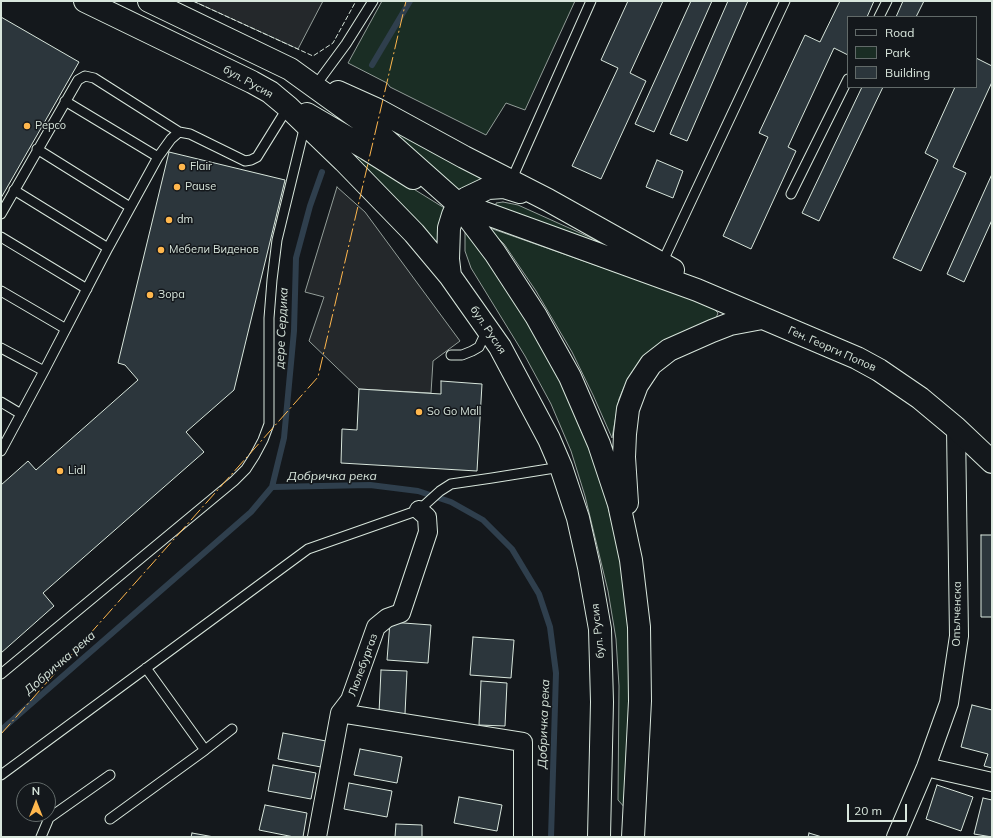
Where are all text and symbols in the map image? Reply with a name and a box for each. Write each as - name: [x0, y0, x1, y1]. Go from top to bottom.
- legend: [847, 16, 977, 88]
- text: Road: [885, 25, 914, 40]
- text: Park: [885, 45, 910, 60]
- street label: бул. Русия: [221, 63, 275, 101]
- text: Building: [885, 65, 930, 80]
- place label: Pepco: [35, 119, 66, 133]
- marker: Pepco: [22, 121, 32, 131]
- place label: Flair: [190, 160, 212, 174]
- marker: Flair: [177, 162, 187, 172]
- place label: Pause: [185, 180, 216, 194]
- marker: Pause: [172, 182, 182, 192]
- place label: dm: [177, 213, 193, 227]
- marker: dm: [164, 215, 174, 225]
- place label: Мебели Виденов: [169, 243, 259, 257]
- marker: Мебели Виденов: [156, 245, 166, 255]
- water label: дере Сердика: [273, 287, 291, 369]
- place label: Зора: [158, 288, 185, 302]
- marker: Зора: [145, 290, 155, 300]
- street label: бул. Русия: [467, 304, 509, 356]
- street label: Ген. Георги Попов: [786, 324, 878, 374]
- place label: So Go Mall: [427, 405, 481, 419]
- marker: So Go Mall: [414, 407, 424, 417]
- place label: Lidl: [68, 464, 86, 478]
- marker: Lidl: [55, 466, 65, 476]
- water label: Добричка река: [287, 469, 377, 483]
- street label: Опълченска: [950, 581, 964, 647]
- street label: бул. Русия: [589, 603, 607, 659]
- water label: Добричка река: [22, 628, 98, 698]
- street label: Люлебургаз: [346, 632, 380, 698]
- water label: Добричка река: [535, 679, 553, 769]
- north arrow: [16, 782, 56, 822]
- text: N: [32, 784, 40, 798]
- scale bar: [849, 796, 909, 822]
- text: 20 m: [854, 803, 882, 818]

